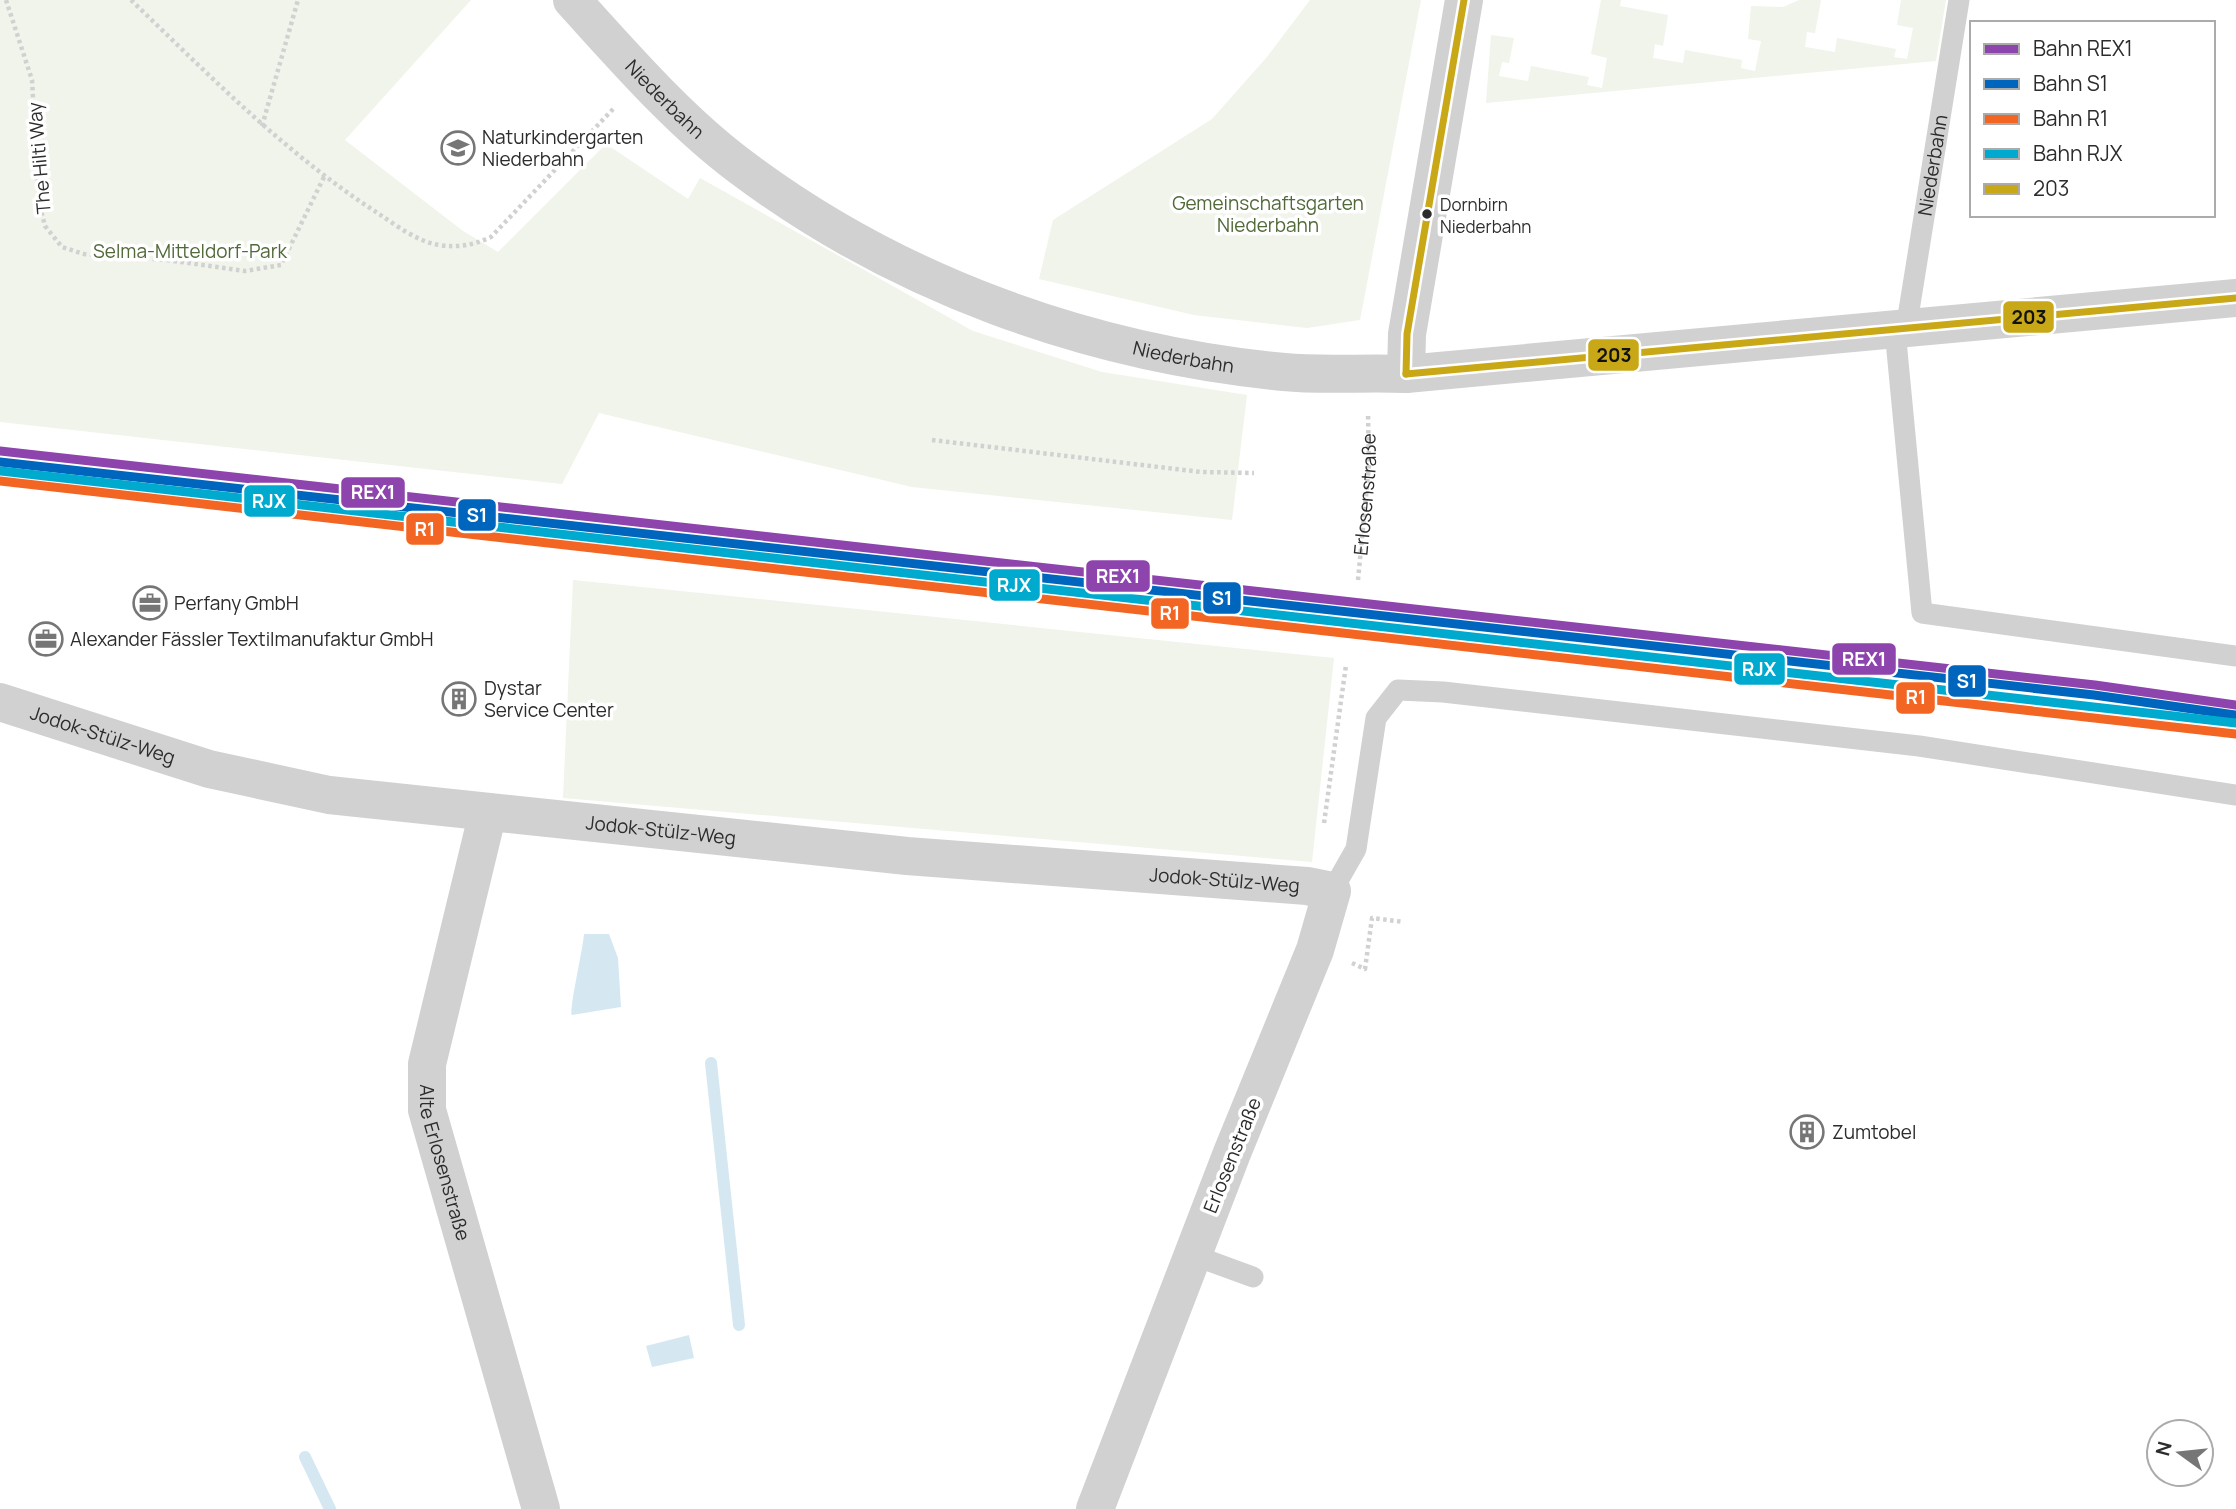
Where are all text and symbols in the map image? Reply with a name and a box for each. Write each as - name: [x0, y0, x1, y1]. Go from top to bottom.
- legend: [1970, 21, 2215, 217]
- text: Bahn REX1: [2033, 34, 2133, 62]
- street label: Niederbahn: [620, 54, 710, 144]
- text: Bahn S1: [2033, 69, 2108, 97]
- street label: The Hilti Way: [21, 101, 57, 215]
- text: Bahn R1: [2033, 104, 2108, 132]
- street label: Niederbahn: [1911, 113, 1953, 218]
- place label: Naturkindergarten Niederbahn: [482, 124, 643, 172]
- school or university icon: Naturkindergarten Niederbahn: [439, 129, 477, 167]
- text: Bahn RJX: [2033, 139, 2123, 167]
- text: 203: [2033, 174, 2069, 202]
- park label: Gemeinschaftsgarten Niederbahn: [1172, 190, 1364, 238]
- place label: Dornbirn Niederbahn: [1440, 193, 1531, 238]
- marker: Dornbirn Niederbahn: [1420, 207, 1434, 221]
- park label: Selma-Mitteldorf-Park: [93, 238, 287, 264]
- line badge: 203: [2002, 300, 2055, 334]
- text: 203: [2012, 304, 2046, 330]
- street label: Niederbahn: [1131, 335, 1236, 379]
- line badge: 203: [1587, 338, 1640, 372]
- text: 203: [1597, 342, 1631, 368]
- street label: Erlosenstraße: [1347, 433, 1382, 557]
- line badge: REX1: [340, 476, 406, 509]
- text: REX1: [351, 479, 395, 505]
- line badge: RJX: [243, 484, 296, 518]
- text: RJX: [252, 488, 287, 514]
- line badge: S1: [457, 498, 497, 532]
- text: S1: [467, 502, 487, 528]
- line badge: R1: [405, 512, 445, 546]
- text: R1: [415, 516, 435, 542]
- line badge: REX1: [1085, 559, 1151, 593]
- text: REX1: [1096, 563, 1140, 589]
- line badge: RJX: [988, 568, 1041, 602]
- text: RJX: [997, 572, 1032, 598]
- line badge: S1: [1202, 581, 1242, 615]
- office icon: Perfany GmbH: [131, 584, 169, 622]
- text: S1: [1212, 585, 1232, 611]
- place label: Perfany GmbH: [174, 590, 299, 616]
- line badge: R1: [1150, 597, 1190, 630]
- text: R1: [1160, 600, 1180, 626]
- office icon: Alexander Fässler Textilmanufaktur GmbH: [27, 620, 65, 658]
- place label: Alexander Fässler Textilmanufaktur GmbH: [70, 626, 434, 652]
- line badge: REX1: [1831, 642, 1897, 676]
- text: REX1: [1842, 646, 1886, 672]
- line badge: RJX: [1733, 652, 1786, 686]
- text: RJX: [1742, 656, 1777, 682]
- line badge: S1: [1947, 664, 1987, 698]
- text: S1: [1957, 668, 1977, 694]
- place label: Dystar Service Center: [484, 675, 614, 723]
- building icon: Dystar Service Center: [440, 680, 478, 718]
- line badge: R1: [1895, 681, 1936, 715]
- text: R1: [1906, 684, 1926, 710]
- street label: Jodok-Stülz-Weg: [27, 700, 179, 770]
- street label: Jodok-Stülz-Weg: [585, 809, 737, 851]
- street label: Jodok-Stülz-Weg: [1149, 861, 1301, 898]
- street label: Alte Erlosenstraße: [414, 1084, 477, 1244]
- street label: Erlosenstraße: [1197, 1093, 1267, 1217]
- building icon: Zumtobel: [1788, 1113, 1826, 1151]
- place label: Zumtobel: [1832, 1119, 1916, 1145]
- north arrow: [2145, 1418, 2215, 1488]
- text: N: [2149, 1439, 2178, 1459]

